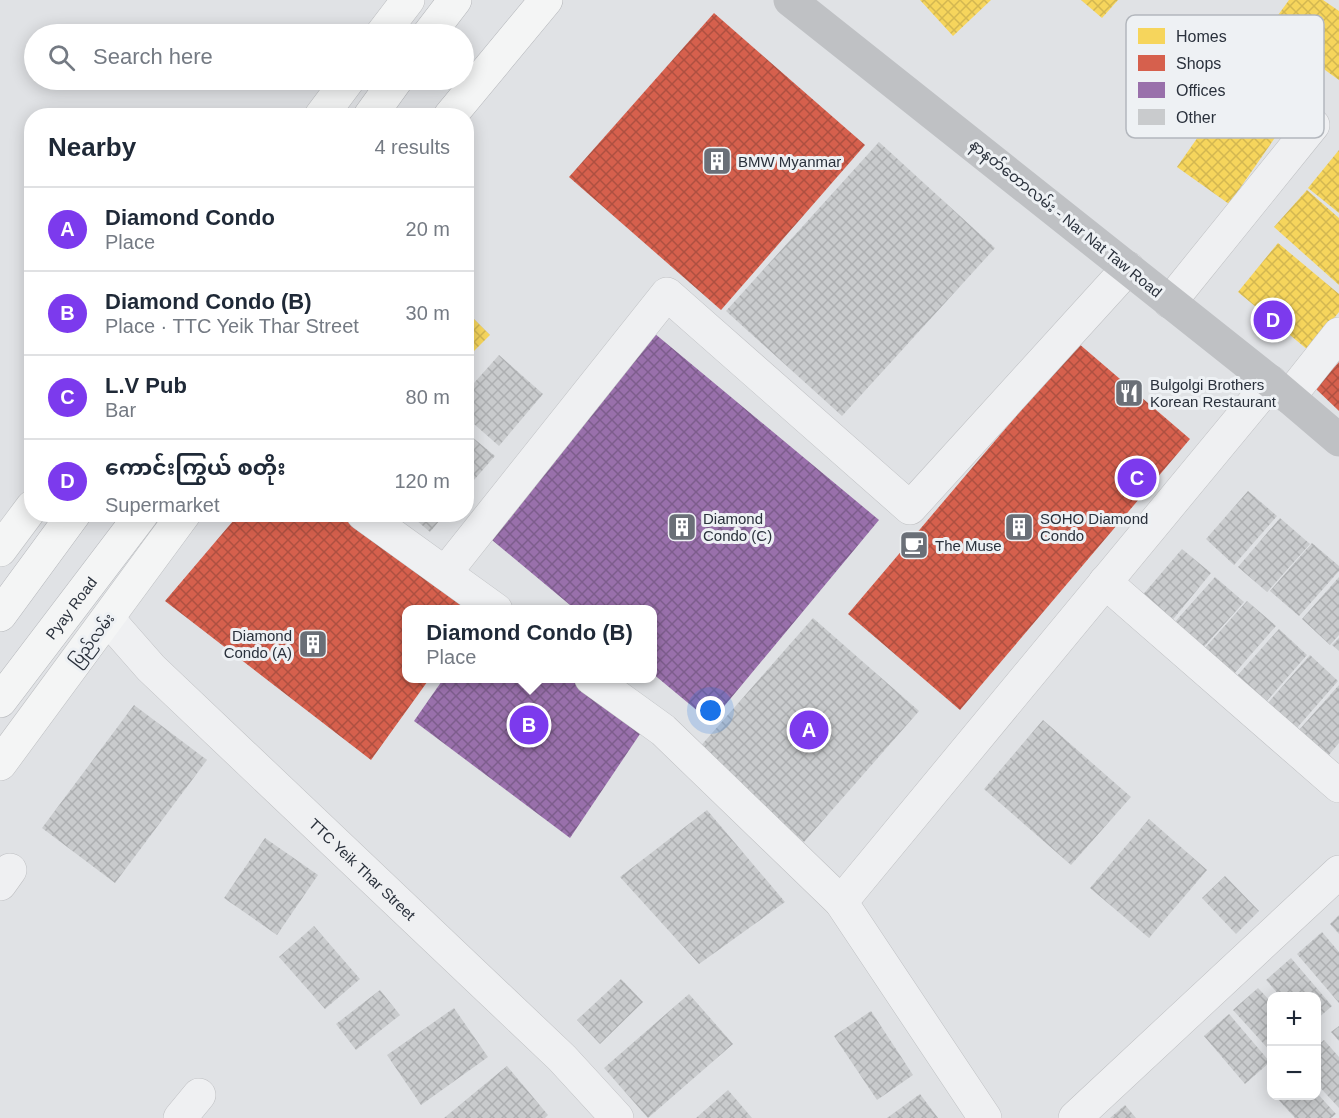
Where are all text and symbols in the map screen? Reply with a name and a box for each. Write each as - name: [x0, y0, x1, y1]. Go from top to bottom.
- legend: [1126, 15, 1324, 138]
- search box: [24, 24, 474, 90]
- text: Homes: [1176, 28, 1227, 45]
- icon: search: [45, 41, 78, 74]
- text: Search here: [93, 44, 213, 69]
- text: Shops: [1176, 55, 1221, 72]
- text: Offices: [1176, 82, 1226, 99]
- text: Other: [1176, 109, 1217, 126]
- text: Nearby: [48, 132, 136, 162]
- street label: နာနတ်တောလမ်း - Nar Nat Taw Road: [964, 135, 1166, 304]
- text: 4 results: [374, 136, 450, 158]
- building icon: BMW Myanmar: [701, 145, 733, 177]
- place label: BMW Myanmar: [738, 153, 841, 170]
- text: Diamond Condo: [105, 205, 275, 230]
- text: A: [60, 218, 75, 240]
- text: 20 m: [406, 218, 450, 240]
- text: Place: [105, 231, 155, 253]
- text: Diamond Condo (B): [105, 289, 312, 314]
- pin: D: [1254, 298, 1292, 342]
- text: B: [60, 302, 75, 324]
- text: 30 m: [406, 302, 450, 324]
- text: Place · TTC Yeik Thar Street: [105, 315, 359, 337]
- text: L.V Pub: [105, 373, 187, 398]
- place label: Bulgolgi Brothers Korean Restaurant: [1150, 376, 1277, 410]
- restaurant icon: Bulgolgi Brothers Korean Restaurant: [1113, 377, 1145, 409]
- text: C: [60, 386, 75, 408]
- text: 80 m: [406, 386, 450, 408]
- text: Bar: [105, 399, 136, 421]
- text: ကောင်းကြွယ် စတိုး: [105, 455, 286, 480]
- pin: C: [1118, 456, 1156, 500]
- text: D: [60, 470, 75, 492]
- text: 120 m: [394, 470, 450, 492]
- text: Supermarket: [105, 494, 220, 516]
- place label: Diamond Condo (C): [703, 510, 772, 544]
- place label: SOHO Diamond Condo: [1040, 510, 1148, 544]
- building icon: Diamond Condo (C): [666, 511, 698, 543]
- building icon: SOHO Diamond Condo: [1003, 511, 1035, 543]
- cafe icon: The Muse: [898, 529, 930, 561]
- place label: The Muse: [935, 537, 1002, 554]
- street label: Pyay Road: [42, 573, 100, 642]
- popup: [402, 605, 657, 683]
- street label: ပြည်လမ်း: [66, 609, 121, 672]
- text: Diamond Condo (B): [426, 620, 633, 645]
- place label: Diamond Condo (A): [224, 627, 292, 661]
- building icon: Diamond Condo (A): [297, 628, 329, 660]
- text: Place: [426, 646, 476, 668]
- your location: [696, 696, 725, 725]
- pin: B: [510, 702, 548, 748]
- pin: A: [790, 708, 828, 752]
- street label: TTC Yeik Thar Street: [306, 815, 420, 924]
- map controls: [1267, 992, 1321, 1100]
- button: +: [1267, 992, 1321, 1046]
- button: −: [1267, 1046, 1321, 1100]

